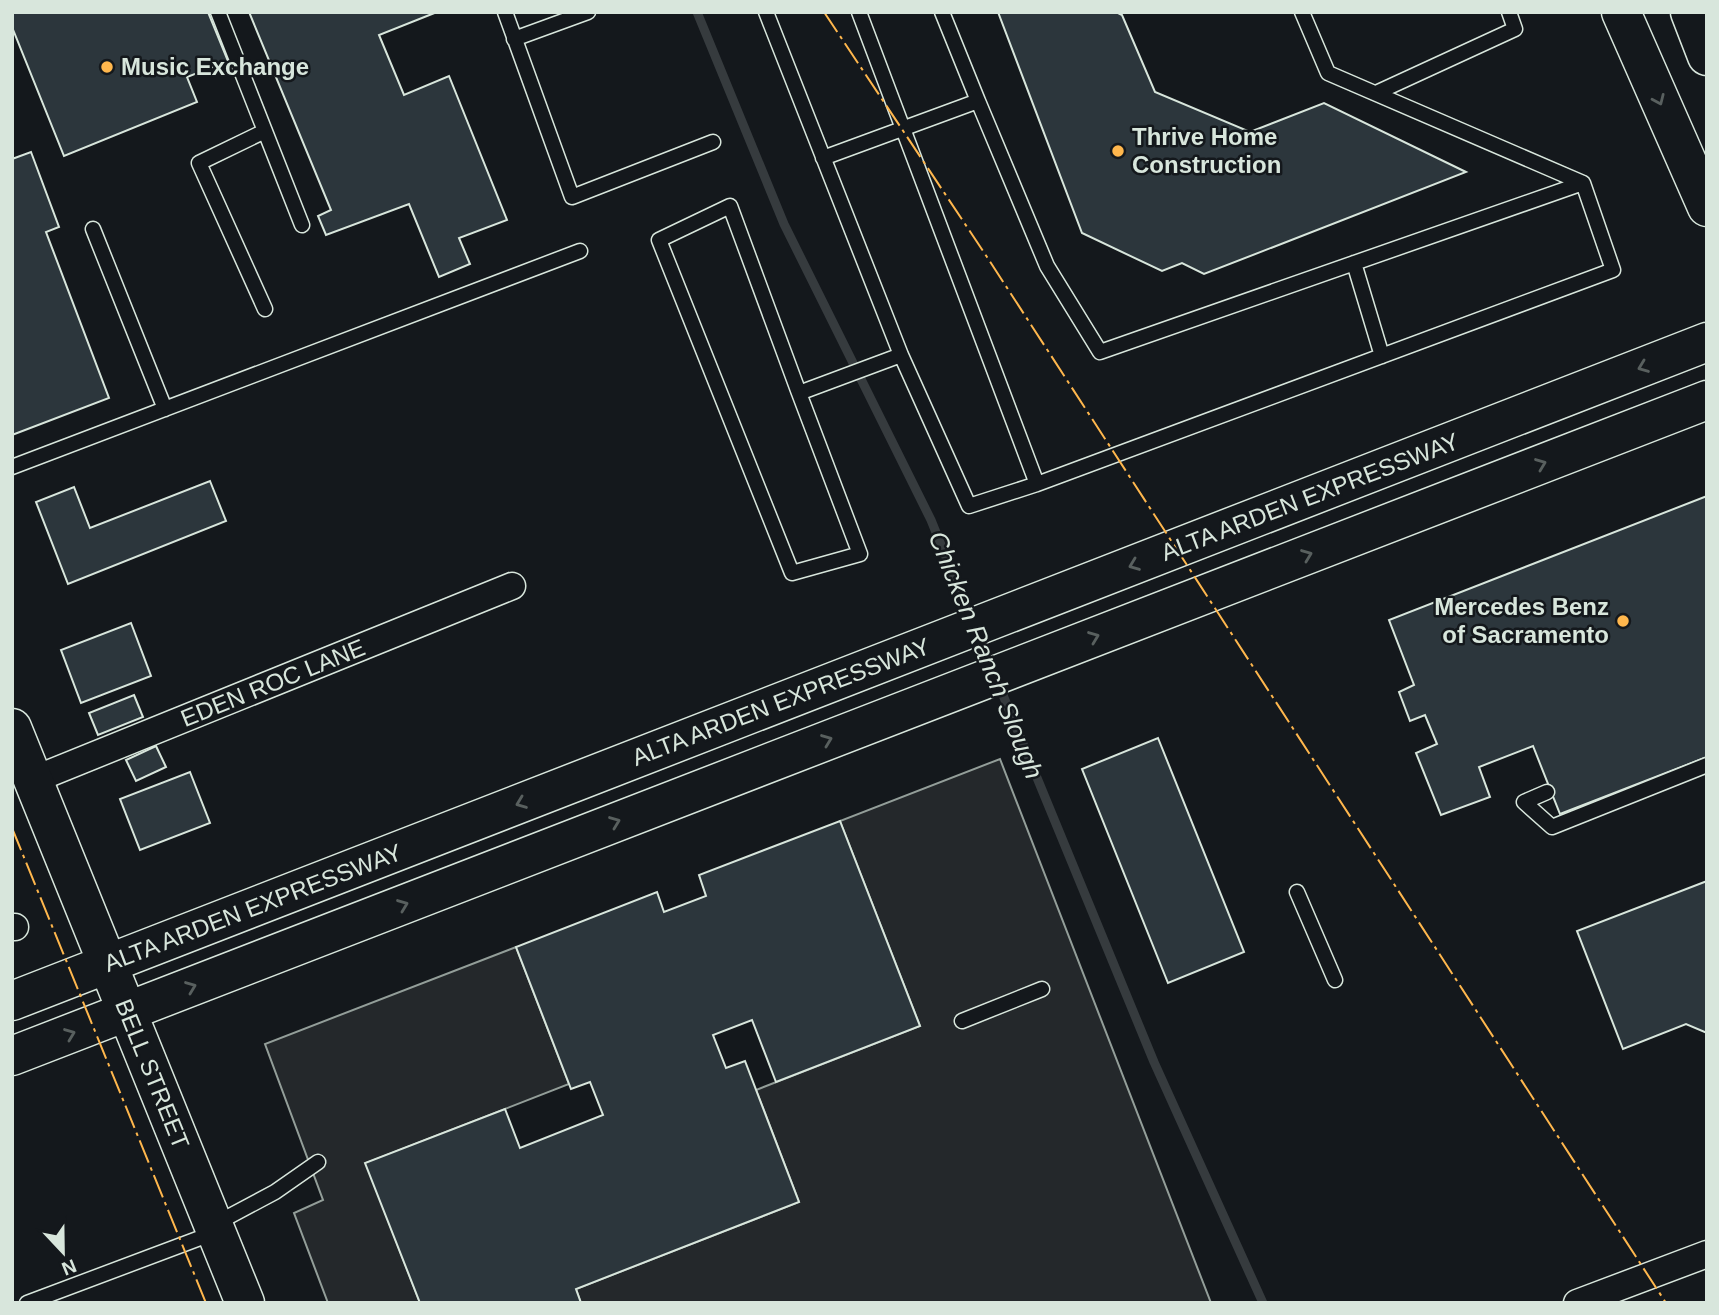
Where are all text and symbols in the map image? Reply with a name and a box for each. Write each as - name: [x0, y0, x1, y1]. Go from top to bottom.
- place label: Music Exchange: [121, 53, 309, 80]
- marker: Music Exchange: [99, 59, 115, 75]
- one-way arrow: [1651, 93, 1665, 105]
- place label: Thrive Home Construction: [1132, 123, 1281, 178]
- marker: Thrive Home Construction: [1110, 143, 1126, 159]
- one-way arrow: [1638, 359, 1650, 373]
- street label: ALTA ARDEN EXPRESSWAY: [1157, 427, 1462, 566]
- one-way arrow: [1534, 459, 1546, 473]
- water label: Chicken Ranch Slough: [923, 527, 1049, 783]
- one-way arrow: [1300, 549, 1312, 563]
- one-way arrow: [1129, 556, 1141, 570]
- place label: Mercedes Benz of Sacramento: [1434, 593, 1609, 648]
- marker: Mercedes Benz of Sacramento: [1615, 613, 1631, 629]
- one-way arrow: [1088, 631, 1100, 645]
- street label: ALTA ARDEN EXPRESSWAY: [628, 632, 933, 771]
- street label: EDEN ROC LANE: [177, 633, 369, 732]
- one-way arrow: [820, 734, 832, 748]
- one-way arrow: [515, 794, 527, 808]
- one-way arrow: [608, 817, 620, 831]
- street label: ALTA ARDEN EXPRESSWAY: [100, 838, 405, 977]
- one-way arrow: [396, 899, 408, 913]
- one-way arrow: [184, 982, 196, 996]
- street label: BELL STREET: [110, 995, 195, 1153]
- one-way arrow: [63, 1029, 75, 1043]
- north arrow: [28, 1217, 98, 1287]
- text: N: [59, 1255, 79, 1280]

